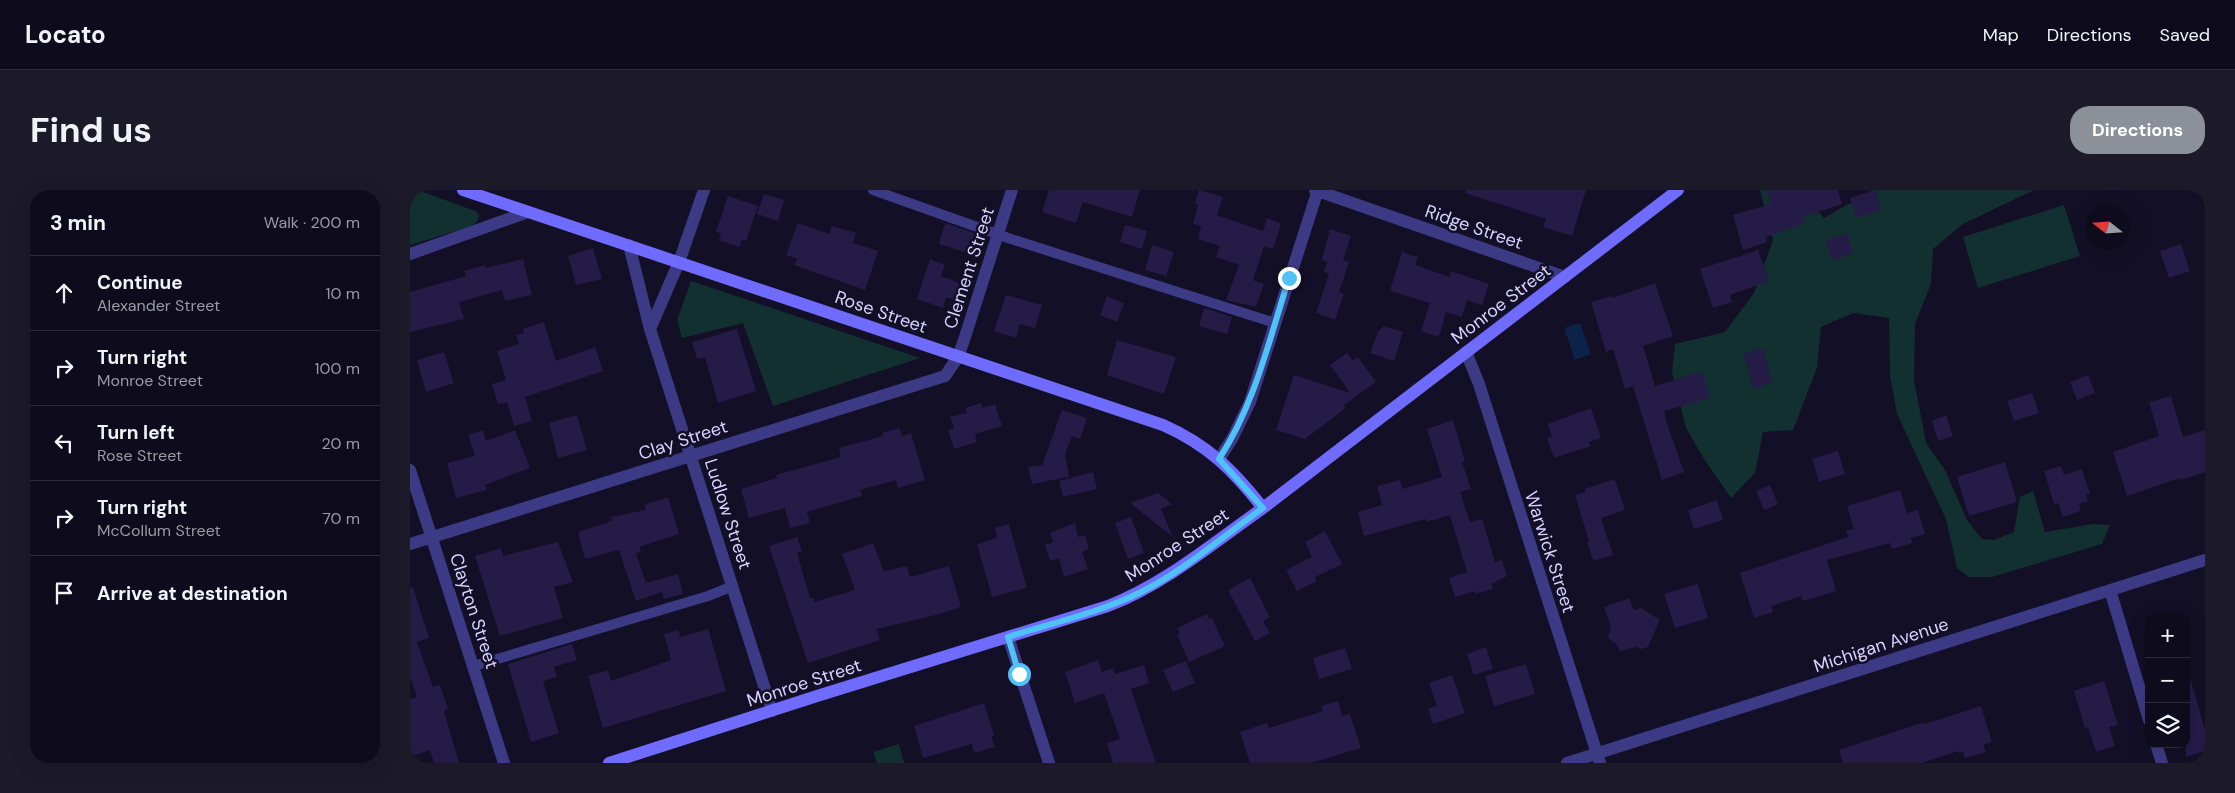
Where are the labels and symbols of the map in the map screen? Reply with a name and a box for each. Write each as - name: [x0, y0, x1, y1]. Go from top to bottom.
- street label: Ridge Street: [1422, 199, 1526, 255]
- street label: Clement Street: [938, 204, 1000, 332]
- north arrow: [2085, 205, 2130, 250]
- street label: Monroe Street: [1446, 259, 1556, 349]
- route end: [1278, 267, 1301, 290]
- street label: Rose Street: [832, 285, 930, 339]
- street label: Clay Street: [635, 414, 731, 466]
- street label: Ludlow Street: [699, 456, 757, 572]
- street label: Warwick Street: [1519, 488, 1581, 616]
- street label: Monroe Street: [1120, 502, 1234, 588]
- street label: Clayton Street: [444, 550, 504, 672]
- street label: Michigan Avenue: [1810, 612, 1952, 678]
- street label: Monroe Street: [744, 653, 864, 713]
- route start: [1008, 663, 1031, 686]

